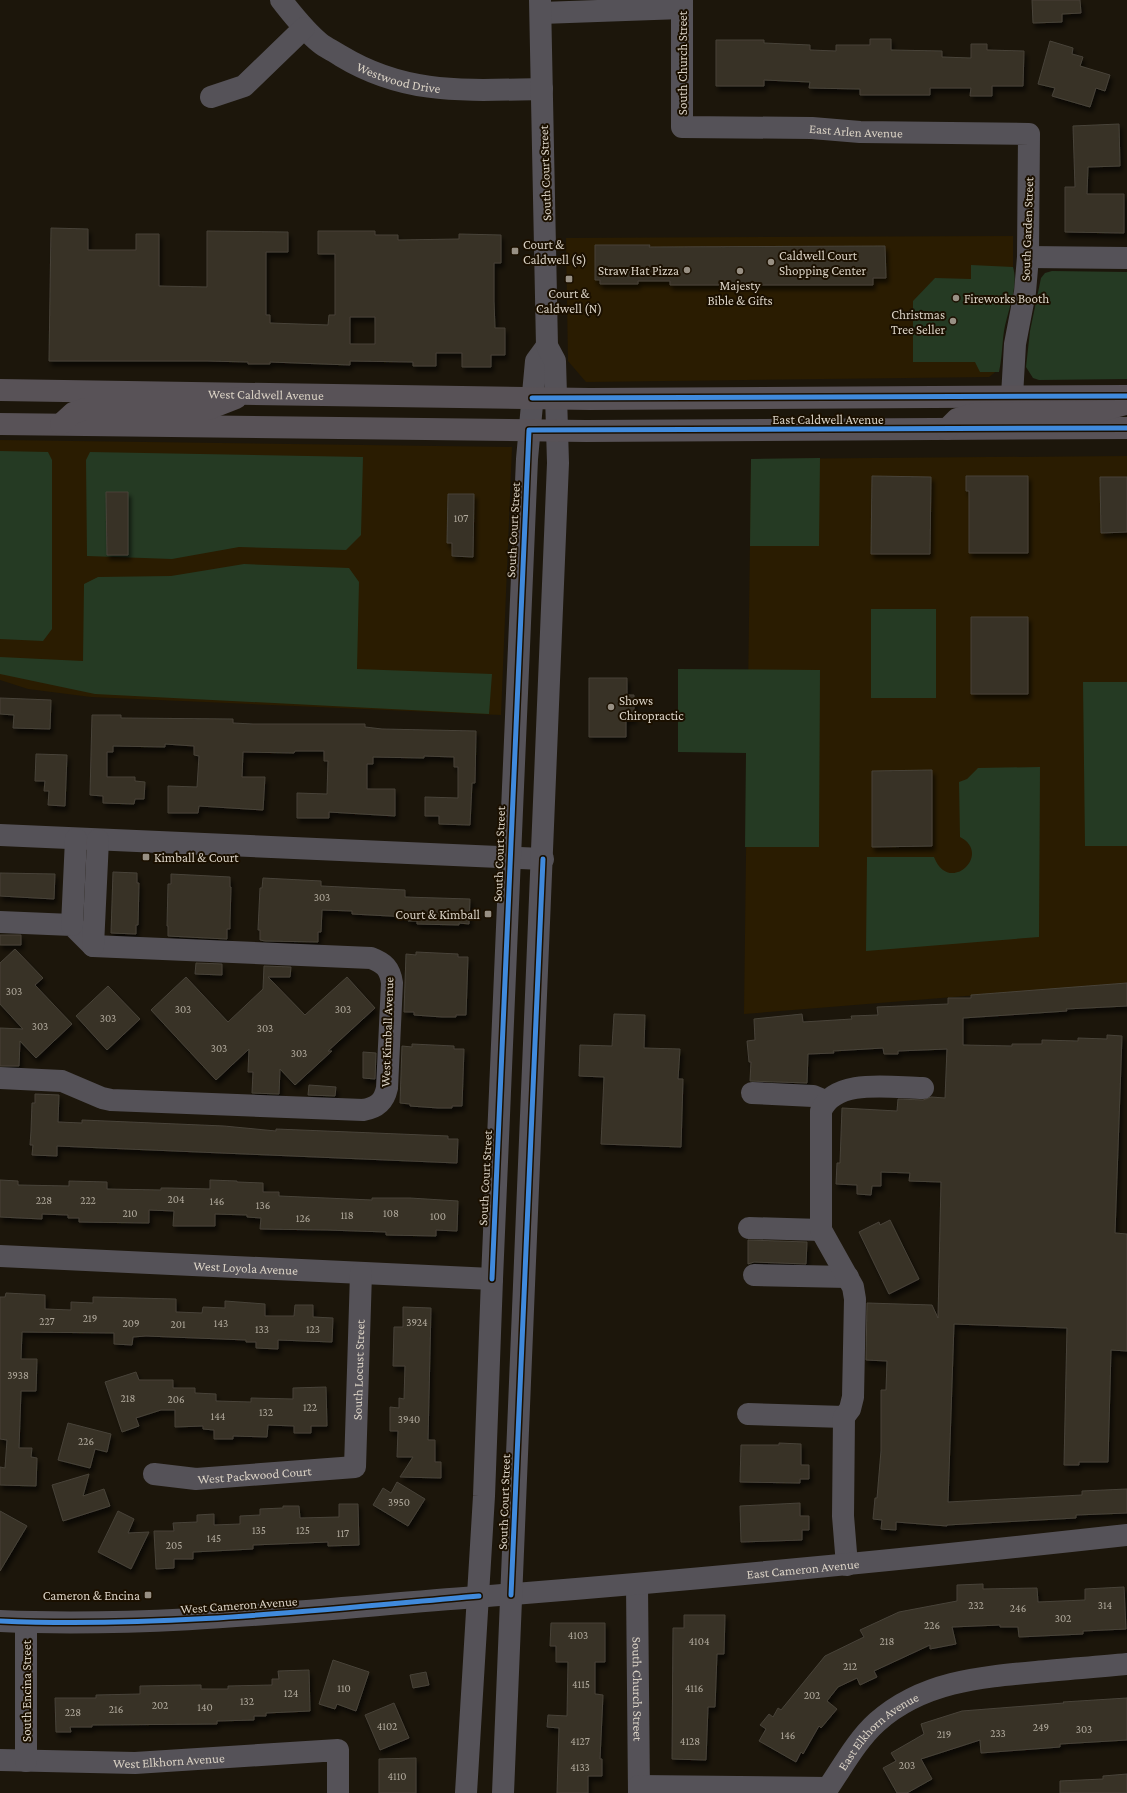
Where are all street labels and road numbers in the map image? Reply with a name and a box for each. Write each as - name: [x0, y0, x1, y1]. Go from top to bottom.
- street label: South Church Street: [675, 10, 690, 115]
- street label: Westwood Drive: [354, 58, 441, 96]
- street label: East Arlen Avenue: [808, 120, 903, 140]
- street label: South Court Street: [536, 124, 554, 221]
- street label: South Garden Street: [1018, 176, 1036, 281]
- street label: West Caldwell Avenue: [208, 386, 324, 402]
- street label: East Caldwell Avenue: [772, 412, 884, 427]
- street label: South Court Street: [503, 481, 523, 578]
- street label: South Court Street: [490, 805, 508, 902]
- street label: West Kimball Avenue: [378, 976, 396, 1087]
- street label: South Court Street: [475, 1129, 495, 1226]
- street label: West Loyola Avenue: [193, 1258, 299, 1277]
- street label: South Locust Street: [349, 1318, 367, 1420]
- street label: South Court Street: [495, 1453, 513, 1550]
- street label: West Packwood Court: [197, 1463, 313, 1486]
- street label: East Cameron Avenue: [746, 1556, 860, 1581]
- street label: West Cameron Avenue: [180, 1593, 298, 1617]
- street label: South Church Street: [630, 1637, 646, 1742]
- street label: South Encina Street: [19, 1639, 34, 1742]
- street label: East Elkhorn Avenue: [834, 1689, 921, 1773]
- street label: West Elkhorn Avenue: [113, 1750, 225, 1771]

